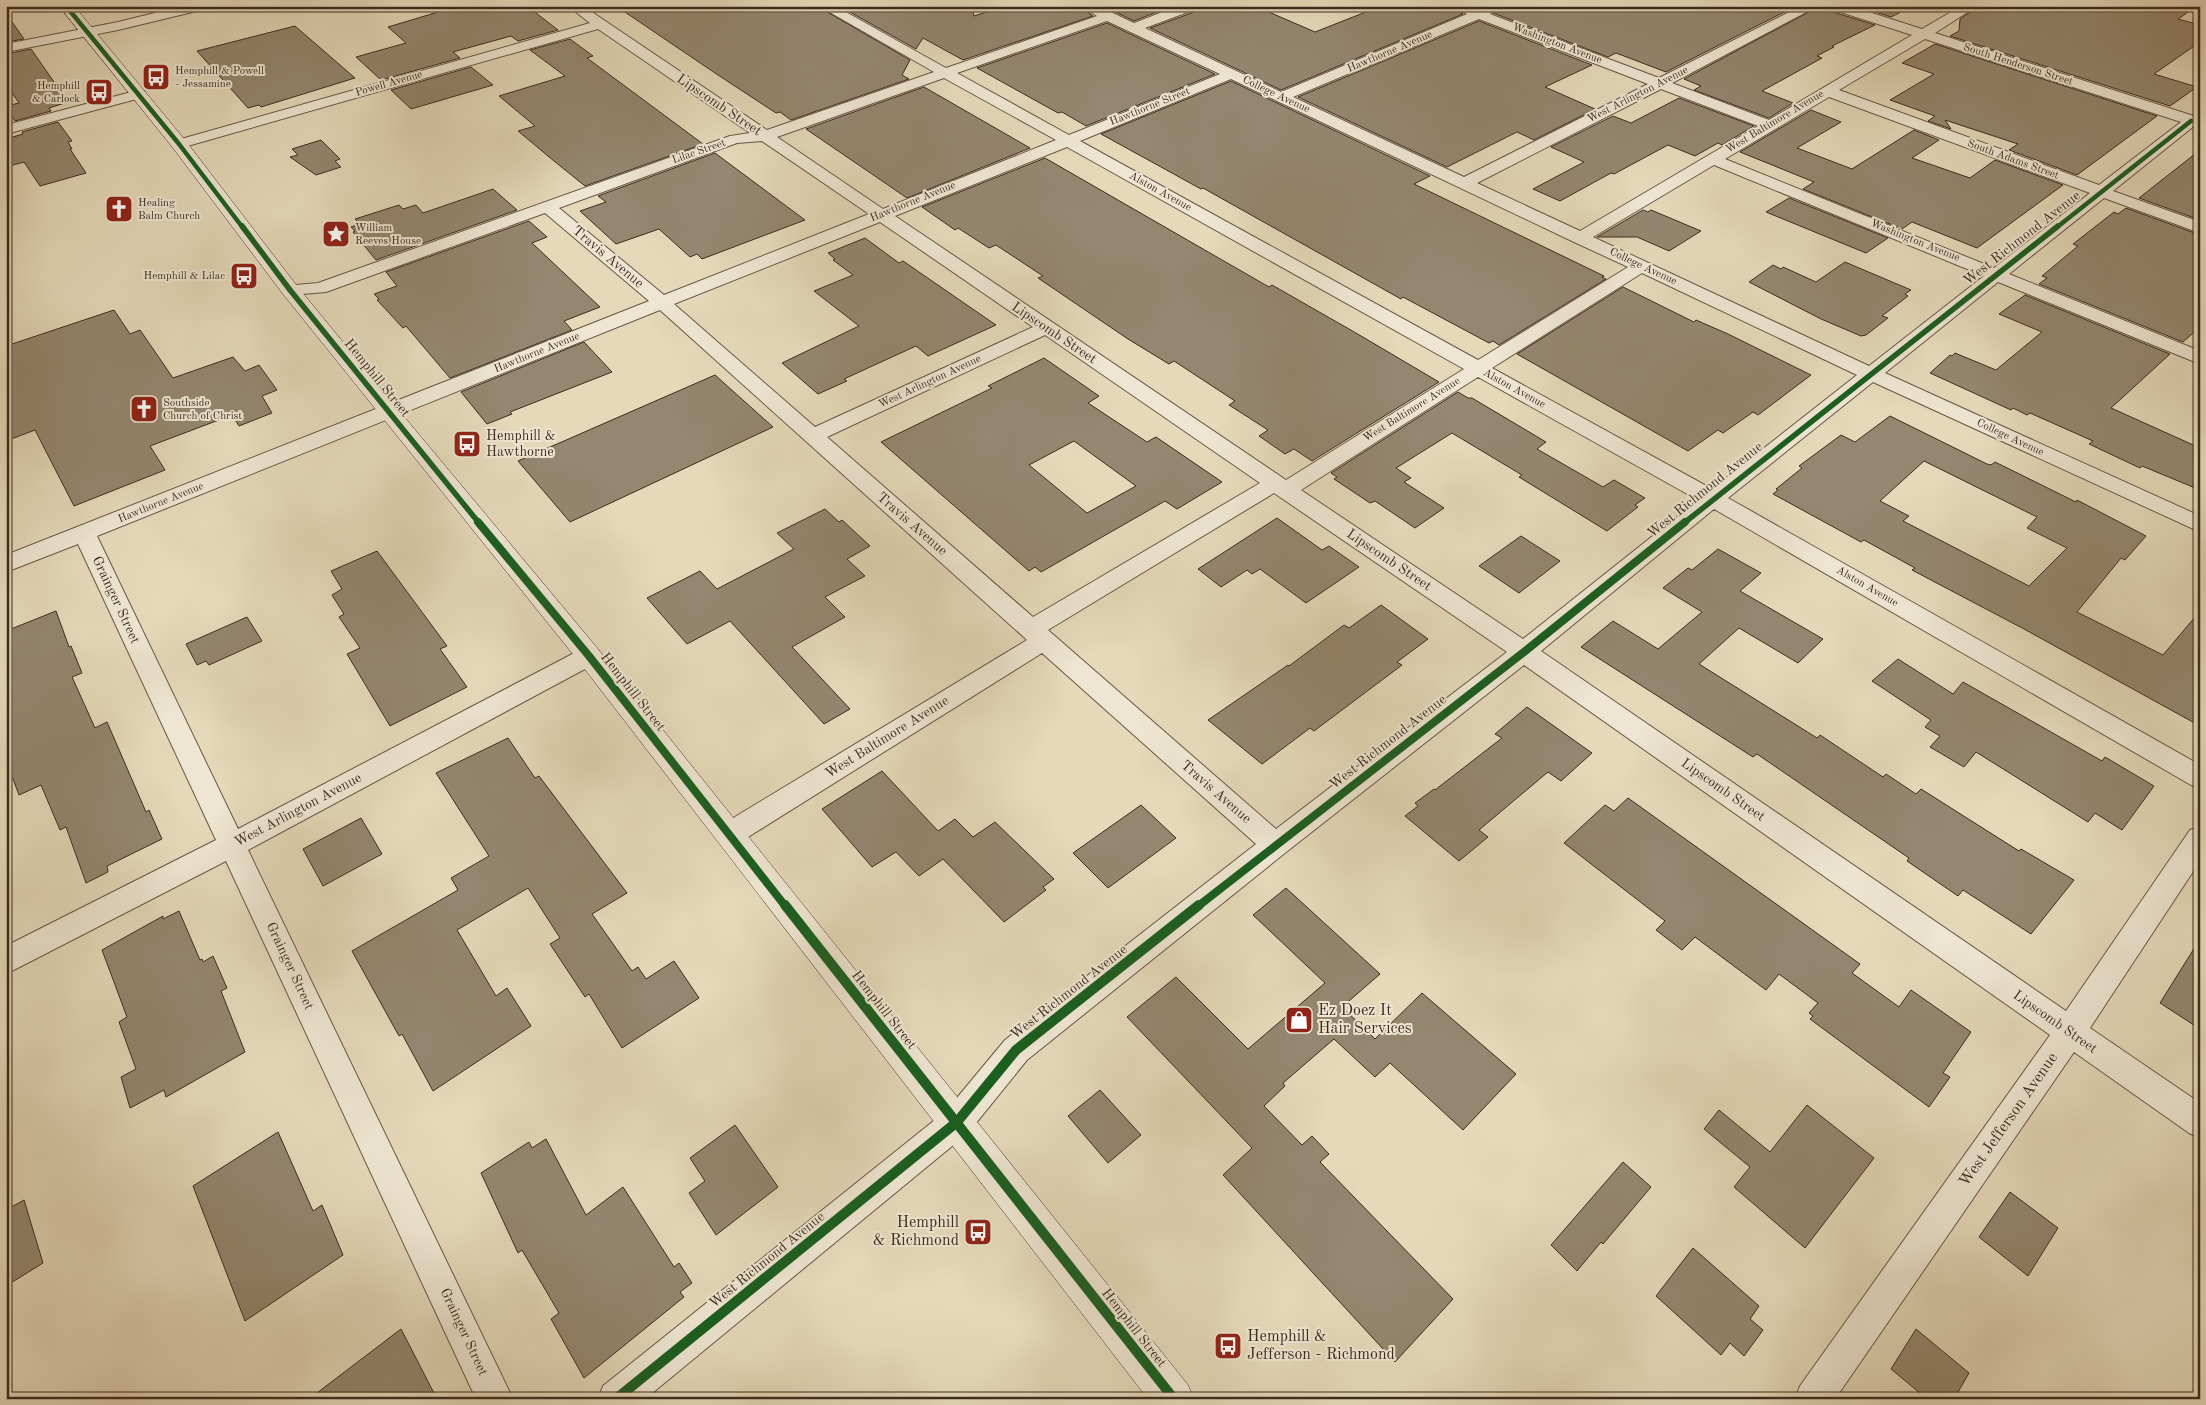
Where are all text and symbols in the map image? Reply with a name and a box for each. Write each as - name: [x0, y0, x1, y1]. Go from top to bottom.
- street label: Washington Avenue: [1511, 22, 1603, 66]
- street label: Hawthorne Avenue: [1346, 29, 1434, 75]
- street label: South Henderson Street: [1962, 42, 2074, 88]
- bus stop icon: Hemphill & Powell - Jessamine: [141, 62, 171, 92]
- street label: West Arlington Avenue: [1586, 65, 1690, 125]
- place label: Hemphill & Powell - Jessamine: [175, 66, 264, 90]
- street label: Powell Avenue: [354, 69, 424, 99]
- street label: Lipscomb Street: [674, 72, 764, 138]
- street label: College Avenue: [1241, 75, 1311, 115]
- bus stop icon: Hemphill & Carlock: [84, 77, 114, 107]
- place label: Hemphill & Carlock: [32, 81, 80, 105]
- street label: Hawthorne Street: [1108, 86, 1192, 128]
- street label: West Baltimore Avenue: [1724, 88, 1826, 156]
- street label: Lilac Street: [671, 138, 727, 166]
- street label: South Adams Street: [1966, 138, 2060, 182]
- street label: Alston Avenue: [1127, 170, 1193, 214]
- street label: Hawthorne Avenue: [869, 180, 957, 224]
- street label: West Richmond Avenue: [1961, 188, 2083, 288]
- church icon: Healing Balm Church: [104, 194, 134, 224]
- place label: Healing Balm Church: [138, 198, 200, 222]
- street label: Washington Avenue: [1869, 218, 1961, 264]
- place icon: William Reeves House: [321, 219, 351, 249]
- place label: William Reeves House: [355, 223, 421, 247]
- street label: Travis Avenue: [570, 223, 646, 291]
- street label: College Avenue: [1608, 247, 1678, 287]
- bus stop icon: Hemphill & Lilac: [229, 261, 259, 291]
- place label: Hemphill & Lilac: [144, 271, 225, 282]
- street label: Lipscomb Street: [1009, 300, 1099, 366]
- street label: Hawthorne Avenue: [493, 331, 581, 375]
- street label: Hemphill Street: [341, 336, 413, 420]
- street label: West Arlington Avenue: [877, 353, 983, 411]
- street label: Alston Avenue: [1481, 367, 1547, 411]
- street label: West Baltimore Avenue: [1362, 376, 1462, 444]
- church icon: Southside Church of Christ: [129, 394, 159, 424]
- place label: Southside Church of Christ: [163, 398, 242, 422]
- street label: College Avenue: [1975, 418, 2045, 458]
- bus stop icon: Hemphill & Hawthorne: [452, 429, 482, 459]
- place label: Hemphill & Hawthorne: [486, 429, 556, 459]
- street label: West Richmond Avenue: [1645, 439, 1765, 541]
- street label: Hawthorne Avenue: [117, 481, 205, 525]
- street label: Travis Avenue: [874, 490, 950, 558]
- street label: Lipscomb Street: [1344, 527, 1434, 593]
- street label: Grainger Street: [90, 554, 142, 646]
- street label: Alston Avenue: [1834, 565, 1900, 609]
- street label: Hemphill Street: [598, 650, 668, 734]
- street label: West Richmond Avenue: [1327, 692, 1449, 792]
- street label: West Baltimore Avenue: [823, 693, 951, 781]
- street label: Lipscomb Street: [1679, 756, 1768, 824]
- street label: Travis Avenue: [1178, 758, 1254, 826]
- street label: West Arlington Avenue: [232, 771, 364, 849]
- street label: Grainger Street: [264, 920, 316, 1012]
- street label: West Richmond Avenue: [1008, 942, 1130, 1042]
- street label: Hemphill Street: [849, 968, 919, 1052]
- street label: Lipscomb Street: [2011, 988, 2100, 1056]
- place label: Ez Doez It Hair Services: [1318, 1003, 1412, 1037]
- shop icon: Ez Doez It Hair Services: [1284, 1005, 1314, 1035]
- street label: West Jefferson Avenue: [1957, 1050, 2061, 1190]
- street label: West Richmond Avenue: [707, 1209, 827, 1311]
- place label: Hemphill & Richmond: [873, 1215, 959, 1249]
- bus stop icon: Hemphill & Richmond: [963, 1217, 993, 1247]
- street label: Grainger Street: [438, 1286, 490, 1378]
- street label: Hemphill Street: [1099, 1286, 1169, 1370]
- place label: Hemphill & Jefferson - Richmond: [1247, 1329, 1395, 1363]
- bus stop icon: Hemphill & Jefferson - Richmond: [1213, 1331, 1243, 1361]

